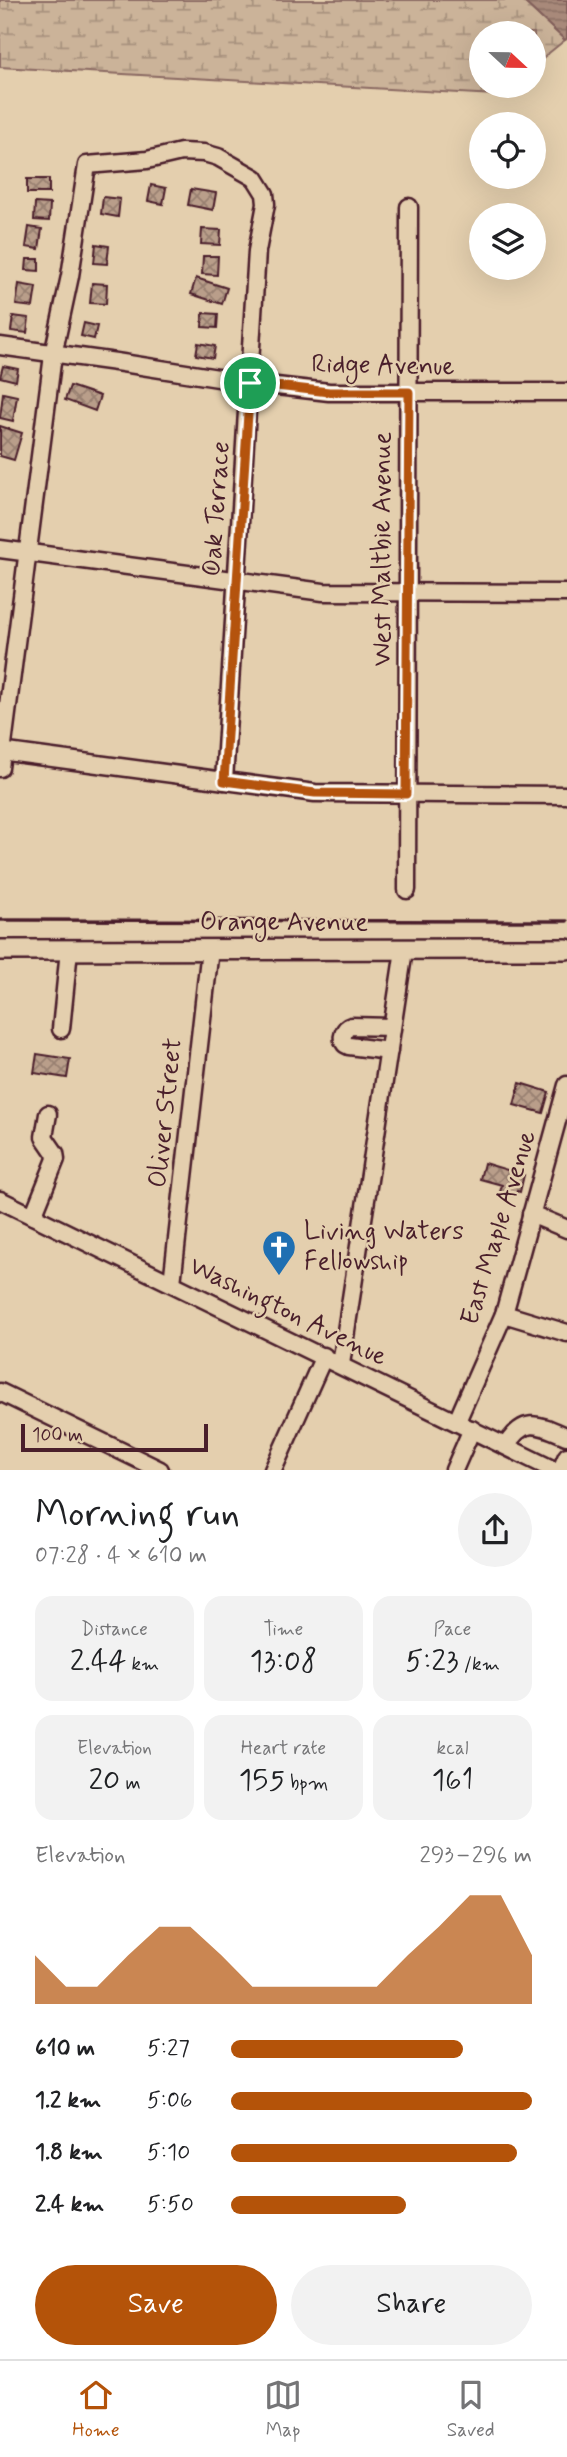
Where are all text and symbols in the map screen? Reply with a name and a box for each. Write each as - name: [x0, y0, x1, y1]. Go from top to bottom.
- north arrow: [469, 21, 546, 98]
- map controls: [469, 21, 546, 280]
- button: locate: [469, 112, 546, 189]
- button: layers: [469, 203, 546, 280]
- street label: Ridge Avenue: [311, 348, 455, 386]
- pin: [220, 353, 280, 413]
- icon: arrive: [231, 364, 269, 402]
- street label: West Maltbie Avenue: [366, 431, 400, 666]
- street label: Oak Terrace: [195, 440, 239, 578]
- street label: Orange Avenue: [200, 906, 368, 942]
- street label: Oliver Street: [141, 1036, 191, 1190]
- street label: East Maple Avenue: [453, 1126, 545, 1330]
- place label: Living Waters Fellowship: [304, 1215, 464, 1279]
- church icon: Living Waters Fellowship: [260, 1228, 298, 1277]
- street label: Washington Avenue: [182, 1249, 393, 1377]
- scale bar: [21, 1421, 208, 1453]
- text: 100 m: [32, 1423, 83, 1448]
- text: Morning run: [35, 1490, 240, 1539]
- button: share: [458, 1493, 532, 1567]
- text: 07:28 · 4 × 610 m: [35, 1541, 207, 1571]
- text: Distance: [81, 1617, 148, 1642]
- text: Time: [264, 1617, 303, 1642]
- text: Pace: [434, 1617, 471, 1642]
- text: 2.44: [70, 1642, 126, 1681]
- text: 13:08: [250, 1642, 317, 1681]
- text: 5:23: [405, 1642, 459, 1681]
- text: km: [126, 1652, 159, 1677]
- text: /km: [459, 1652, 500, 1677]
- text: Elevation: [77, 1736, 152, 1761]
- text: Heart rate: [241, 1736, 326, 1761]
- text: kcal: [437, 1736, 468, 1761]
- text: 20: [88, 1761, 120, 1800]
- text: 155: [239, 1761, 285, 1800]
- text: 161: [432, 1761, 473, 1800]
- text: m: [120, 1771, 141, 1796]
- text: bpm: [285, 1771, 328, 1796]
- text: Elevation: [35, 1841, 126, 1871]
- text: 293–296 m: [420, 1841, 532, 1871]
- text: 610 m: [35, 2034, 95, 2064]
- text: 5:27: [147, 2034, 190, 2064]
- text: 1.2 km: [35, 2086, 101, 2116]
- text: 5:06: [147, 2086, 193, 2116]
- text: 1.8 km: [35, 2138, 103, 2168]
- text: 5:10: [147, 2138, 190, 2168]
- text: 2.4 km: [35, 2190, 104, 2220]
- text: 5:50: [147, 2190, 194, 2220]
- button: Save: [35, 2265, 277, 2345]
- button: Share: [291, 2265, 532, 2345]
- tab: Home: [72, 2376, 120, 2443]
- tab: Map: [264, 2376, 302, 2443]
- tab: Saved: [447, 2376, 495, 2443]

